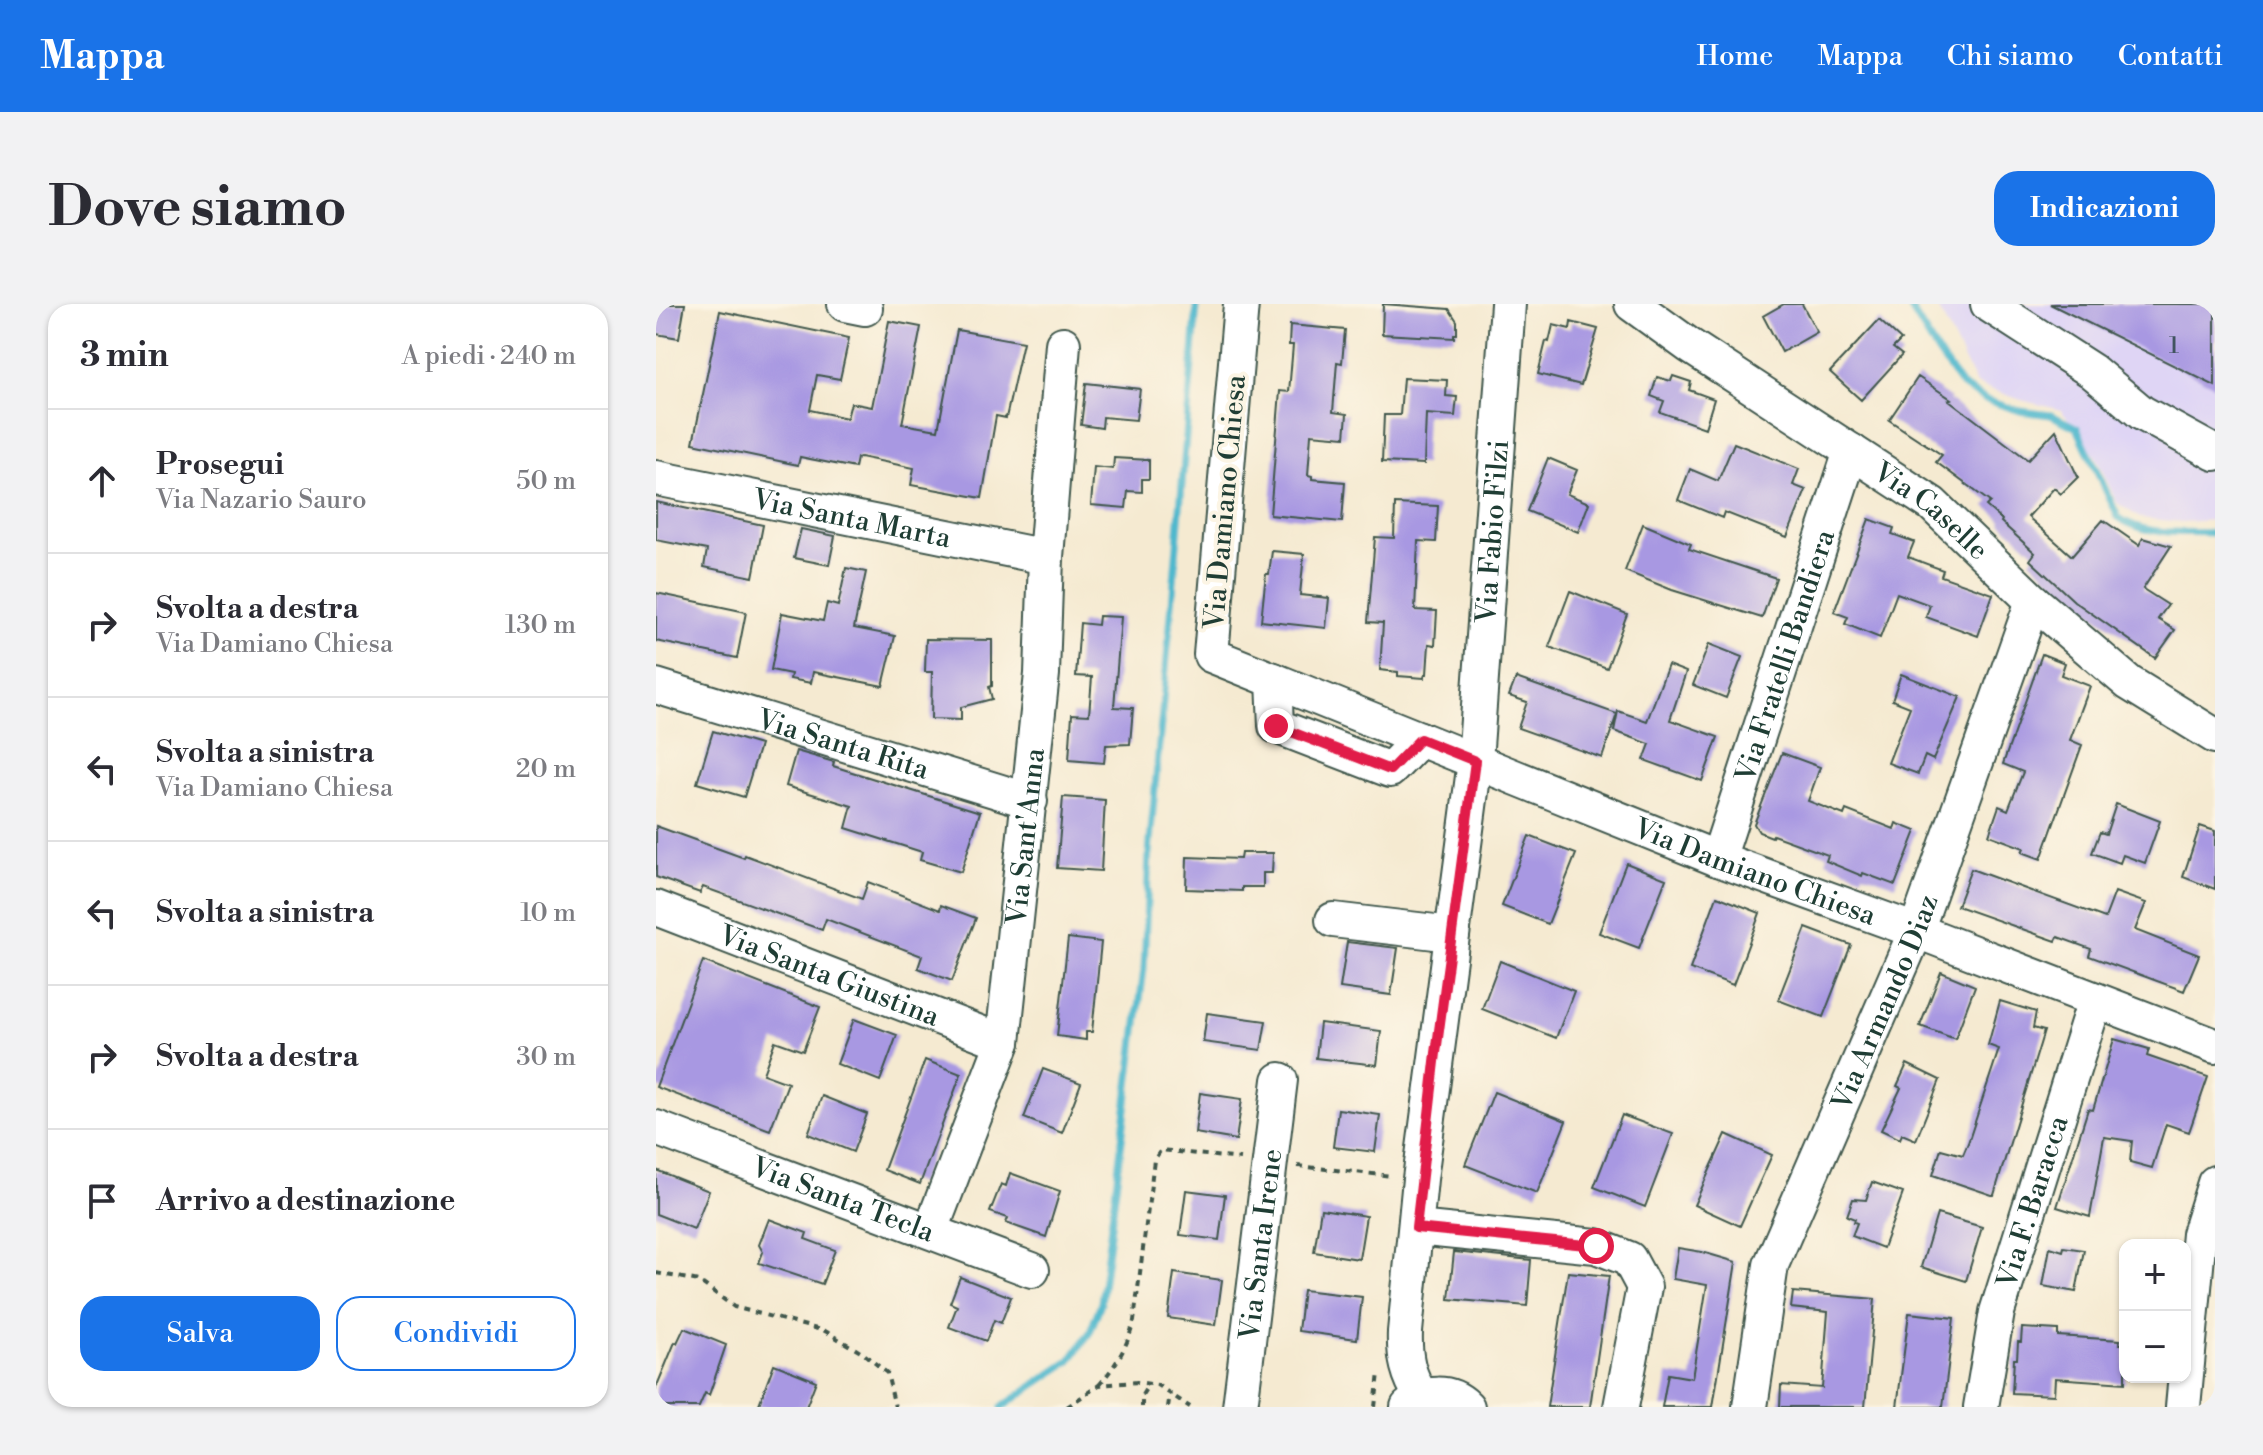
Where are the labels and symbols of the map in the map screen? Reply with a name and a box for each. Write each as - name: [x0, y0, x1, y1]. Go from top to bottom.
- house number: 1: [2169, 331, 2180, 361]
- street label: Via Damiano Chiesa: [1197, 373, 1254, 632]
- street label: Via Fabio Filzi: [1469, 439, 1517, 625]
- street label: Via Caselle: [1866, 454, 1995, 568]
- street label: Via Santa Marta: [749, 482, 955, 556]
- street label: Via Fratelli Bandiera: [1728, 525, 1843, 788]
- street label: Via Santa Rita: [752, 702, 934, 788]
- route end: [1258, 708, 1294, 744]
- street label: Via Sant'Anna: [999, 746, 1053, 928]
- street label: Via Damiano Chiesa: [1628, 811, 1881, 934]
- street label: Via Armando Diaz: [1824, 890, 1947, 1117]
- street label: Via Santa Giustina: [713, 918, 945, 1035]
- street label: Via F. Baracca: [1989, 1111, 2077, 1293]
- street label: Via Santa Irene: [1232, 1147, 1290, 1343]
- street label: Via Santa Tecla: [745, 1149, 940, 1251]
- route start: [1578, 1228, 1614, 1264]

